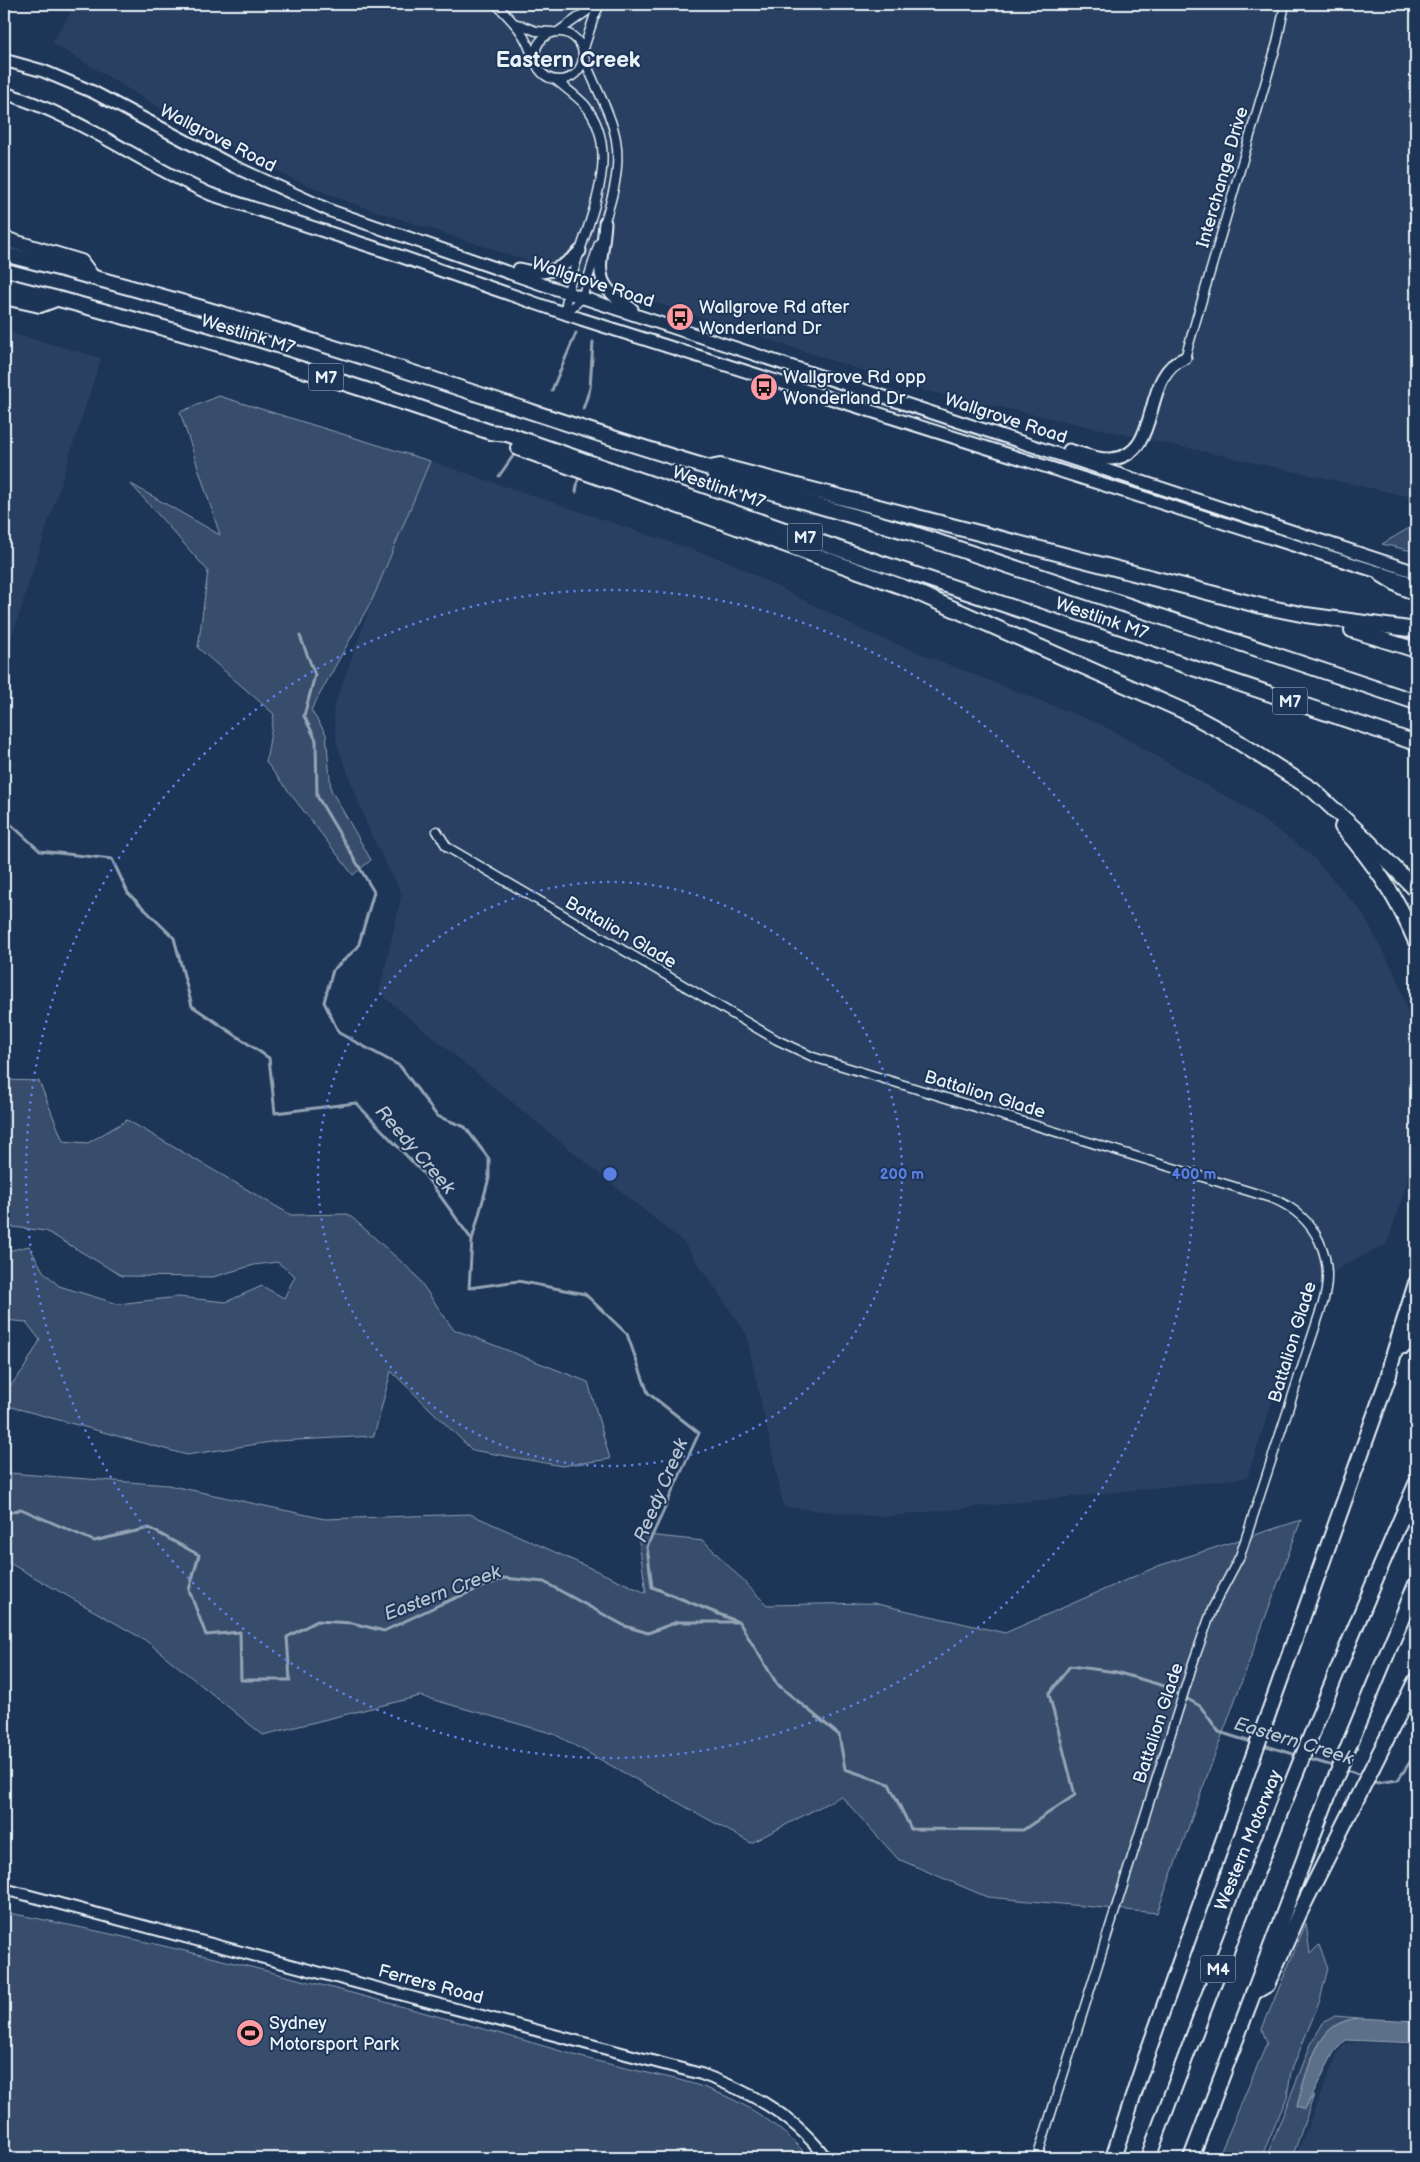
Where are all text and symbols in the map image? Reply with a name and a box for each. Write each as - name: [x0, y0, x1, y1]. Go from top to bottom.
- district label: Eastern Creek: [496, 47, 641, 74]
- street label: Wallgrove Road: [156, 100, 279, 177]
- street label: Interchange Drive: [1192, 104, 1253, 250]
- street label: Wallgrove Road: [529, 253, 657, 312]
- place label: Wallgrove Rd after Wonderland Dr: [699, 297, 849, 339]
- bus stop icon: Wallgrove Rd after Wonderland Dr: [665, 302, 695, 332]
- street label: Westlink M7: [198, 310, 297, 359]
- road number: M7: [308, 364, 344, 391]
- place label: Wallgrove Rd opp Wonderland Dr: [783, 367, 926, 409]
- bus stop icon: Wallgrove Rd opp Wonderland Dr: [749, 372, 779, 402]
- street label: Wallgrove Road: [942, 389, 1070, 448]
- street label: Westlink M7: [670, 462, 768, 513]
- road number: M7: [788, 524, 822, 550]
- street label: Westlink M7: [1053, 593, 1151, 644]
- road number: M7: [1272, 688, 1308, 714]
- street label: Battalion Glade: [561, 892, 681, 973]
- street label: Battalion Glade: [922, 1066, 1048, 1123]
- water label: Reedy Creek: [370, 1101, 460, 1200]
- centre of rings: [601, 1165, 619, 1183]
- text: 200 m: [880, 1165, 924, 1184]
- text: 400 m: [1172, 1165, 1216, 1184]
- street label: Battalion Glade: [1264, 1279, 1321, 1405]
- water label: Reedy Creek: [629, 1435, 694, 1546]
- water label: Eastern Creek: [381, 1560, 505, 1626]
- street label: Battalion Glade: [1129, 1660, 1188, 1786]
- water label: Eastern Creek: [1231, 1712, 1356, 1771]
- street label: Western Motorway: [1211, 1766, 1287, 1914]
- road number: M4: [1200, 1956, 1236, 1982]
- street label: Ferrers Road: [376, 1960, 486, 2009]
- place label: Sydney Motorsport Park: [269, 2013, 399, 2055]
- sports icon: Sydney Motorsport Park: [235, 2018, 265, 2048]

